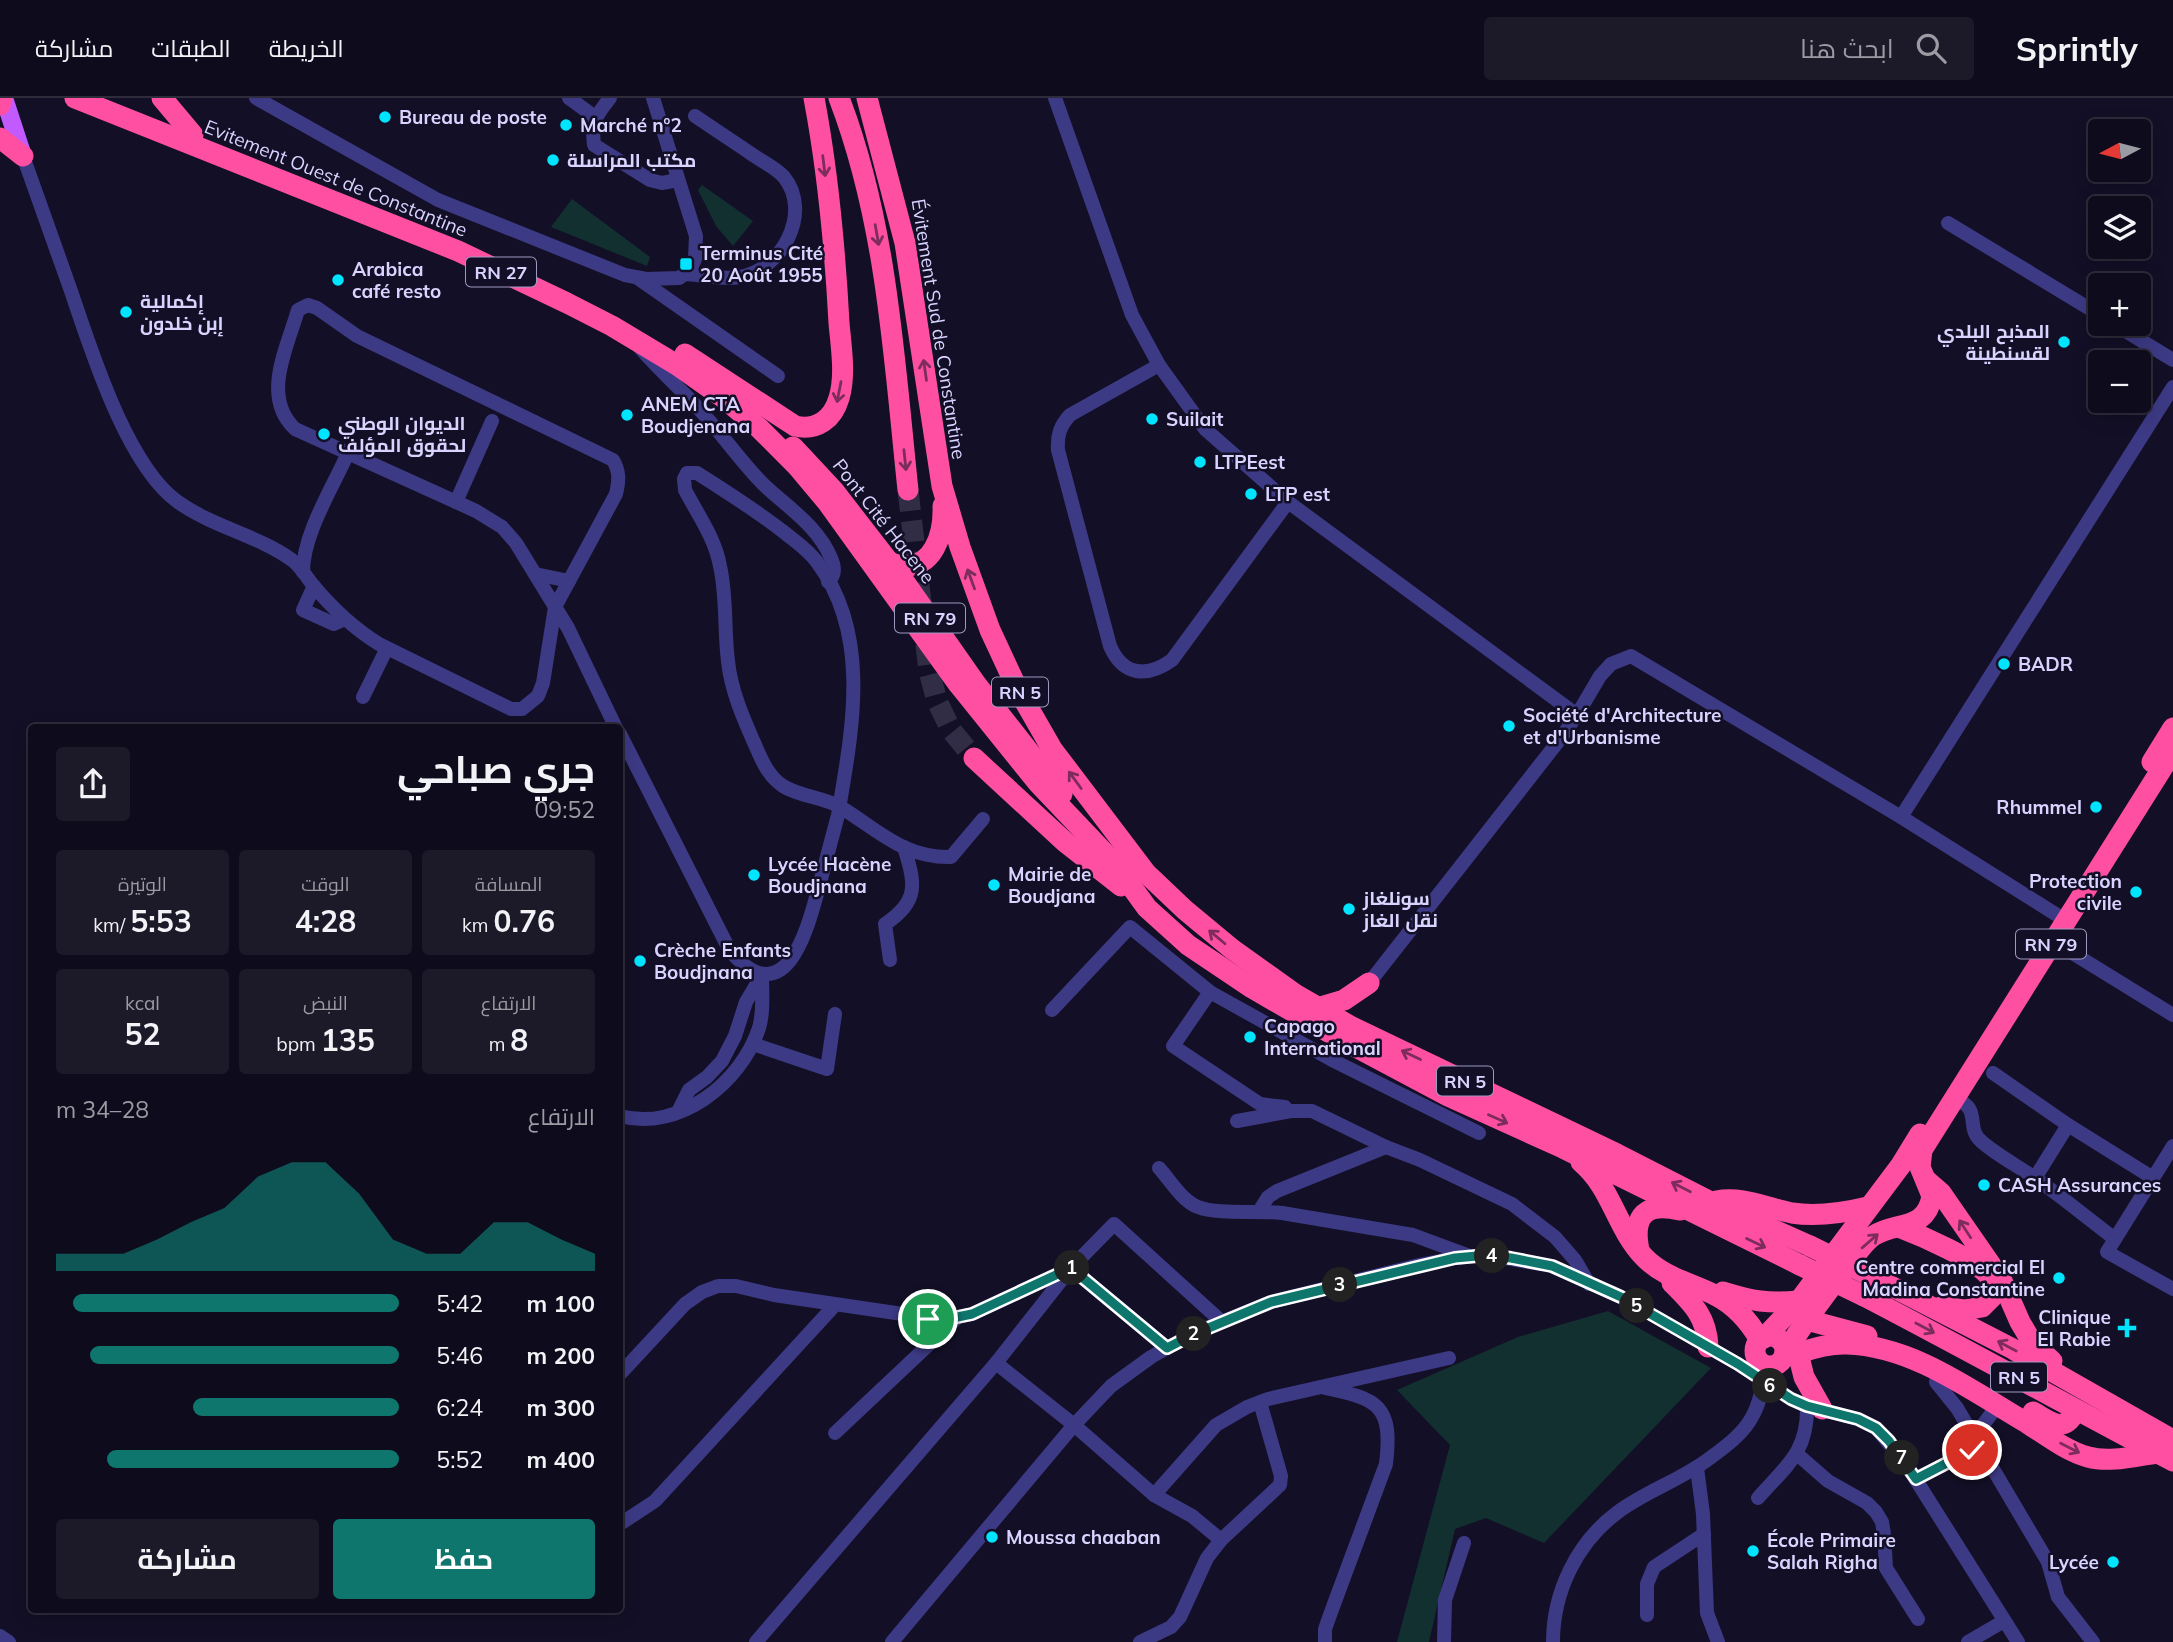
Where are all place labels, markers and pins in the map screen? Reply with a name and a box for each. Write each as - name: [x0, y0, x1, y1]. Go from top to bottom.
- place label: Bureau de poste: [399, 105, 547, 129]
- marker: Bureau de poste: [377, 109, 393, 125]
- place label: Marché n°2: [580, 113, 682, 137]
- marker: Marché n°2: [558, 117, 574, 133]
- place label: مكتب المراسلة: [567, 148, 696, 172]
- marker: مكتب المراسلة: [545, 152, 561, 168]
- place label: Terminus Cité 20 Août 1955: [700, 241, 823, 287]
- marker: Terminus Cité 20 Août 1955: [678, 256, 694, 272]
- place label: Arabica café resto: [352, 257, 441, 303]
- marker: Arabica café resto: [330, 272, 346, 288]
- place label: إكمالية إبن خلدون: [140, 289, 224, 337]
- marker: إكمالية إبن خلدون: [118, 304, 134, 320]
- place label: المذبح البلدي لقسنطينة: [1937, 319, 2050, 365]
- marker: المذبح البلدي لقسنطينة: [2056, 334, 2072, 350]
- place label: ANEM CTA Boudjenana: [641, 392, 750, 438]
- marker: ANEM CTA Boudjenana: [619, 407, 635, 423]
- place label: Suilait: [1166, 407, 1223, 431]
- place label: الديوان الوطني لحقوق المؤلف: [338, 411, 466, 457]
- marker: Suilait: [1144, 411, 1160, 427]
- marker: الديوان الوطني لحقوق المؤلف: [316, 426, 332, 442]
- place label: LTPEest: [1214, 450, 1285, 474]
- marker: LTPEest: [1192, 454, 1208, 470]
- place label: LTP est: [1265, 482, 1330, 506]
- marker: LTP est: [1243, 486, 1259, 502]
- place label: BADR: [2018, 652, 2073, 676]
- marker: BADR: [1996, 656, 2012, 672]
- place label: Société d'Architecture et d'Urbanisme: [1523, 703, 1721, 749]
- marker: Société d'Architecture et d'Urbanisme: [1501, 718, 1517, 734]
- place label: Rhummel: [1996, 795, 2082, 819]
- marker: Rhummel: [2088, 799, 2104, 815]
- place label: Lycée Hacène Boudjnana: [768, 852, 891, 898]
- place label: Mairie de Boudjana: [1008, 862, 1095, 908]
- marker: Lycée Hacène Boudjnana: [746, 867, 762, 883]
- place label: Protection civile: [2029, 869, 2122, 915]
- marker: Mairie de Boudjana: [986, 877, 1002, 893]
- marker: Protection civile: [2128, 884, 2144, 900]
- place label: سونلغاز نقل الغاز: [1362, 886, 1438, 933]
- marker: سونلغاز نقل الغاز: [1341, 901, 1357, 917]
- place label: Crèche Enfants Boudjnana: [654, 938, 791, 984]
- marker: Crèche Enfants Boudjnana: [632, 953, 648, 969]
- place label: Capago International: [1264, 1014, 1381, 1060]
- marker: Capago International: [1242, 1029, 1258, 1045]
- place label: CASH Assurances: [1998, 1173, 2161, 1197]
- marker: CASH Assurances: [1976, 1177, 1992, 1193]
- pin: 4: [1474, 1238, 1510, 1274]
- pin: 1: [1054, 1250, 1090, 1286]
- place label: Centre commercial El Madina Constantine: [1855, 1255, 2045, 1301]
- pin: 3: [1322, 1268, 1358, 1302]
- marker: Centre commercial El Madina Constantine: [2051, 1270, 2067, 1286]
- pin: 5: [1620, 1288, 1654, 1324]
- pin: [898, 1289, 958, 1349]
- place label: Clinique El Rabie: [2037, 1305, 2111, 1351]
- pin: 2: [1176, 1316, 1212, 1352]
- marker: Clinique El Rabie: [2117, 1318, 2137, 1338]
- pin: 6: [1752, 1368, 1788, 1404]
- pin: [1942, 1420, 2002, 1480]
- pin: 7: [1884, 1440, 1920, 1476]
- place label: Moussa chaaban: [1006, 1525, 1161, 1549]
- place label: École Primaire Salah Righa: [1767, 1528, 1896, 1574]
- marker: Moussa chaaban: [984, 1529, 1000, 1545]
- marker: École Primaire Salah Righa: [1745, 1543, 1761, 1559]
- place label: Lycée: [2049, 1550, 2099, 1574]
- marker: Lycée: [2105, 1554, 2121, 1570]

